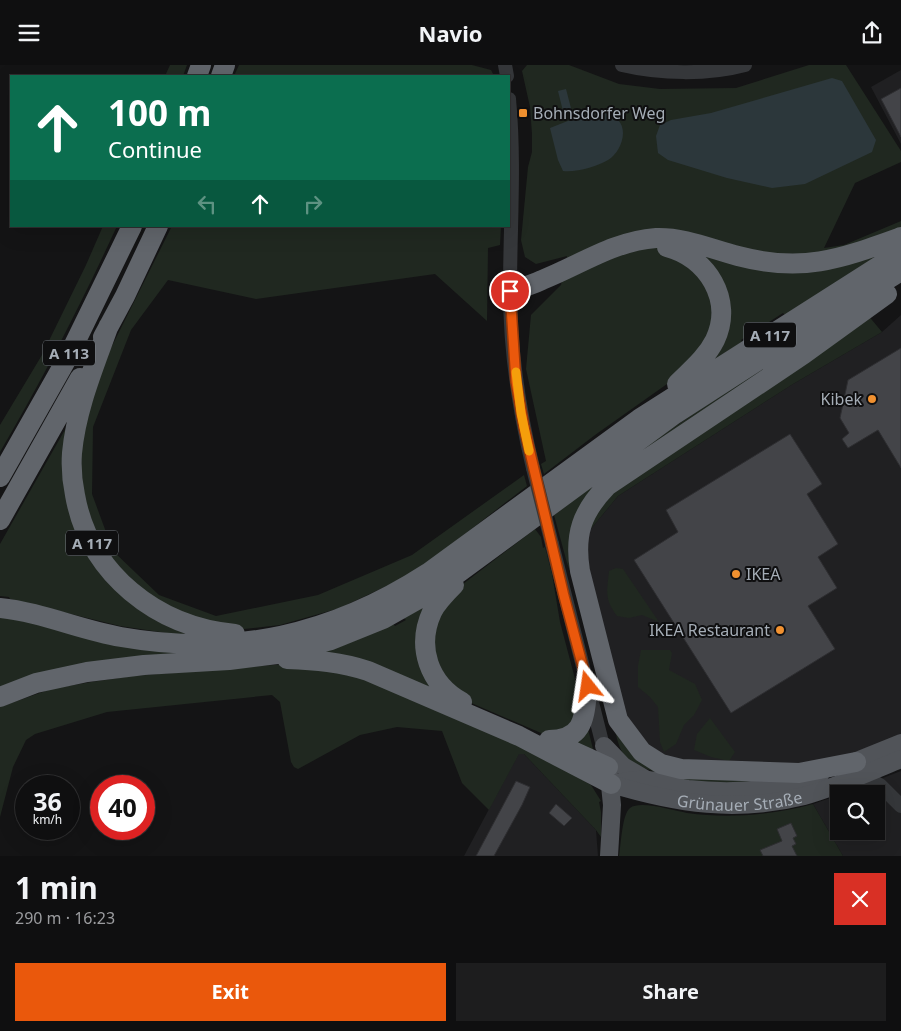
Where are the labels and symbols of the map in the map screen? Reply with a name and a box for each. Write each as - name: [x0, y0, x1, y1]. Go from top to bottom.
- place label: Bohnsdorfer Weg: [533, 102, 665, 124]
- marker: Bohnsdorfer Weg: [517, 107, 529, 119]
- pin: [489, 270, 531, 312]
- road number: A 117: [744, 323, 796, 347]
- road number: A 113: [43, 341, 95, 365]
- place label: Kibek: [821, 388, 862, 410]
- marker: Kibek: [866, 393, 878, 405]
- road number: A 117: [66, 531, 118, 555]
- place label: IKEA: [746, 563, 781, 585]
- marker: IKEA: [730, 568, 742, 580]
- place label: IKEA Restaurant: [649, 619, 770, 641]
- marker: IKEA Restaurant: [774, 624, 786, 636]
- position arrow: [561, 659, 613, 711]
- speed limit sign: 40: [90, 775, 155, 840]
- street label: Grünauer Straße: [675, 786, 804, 816]

